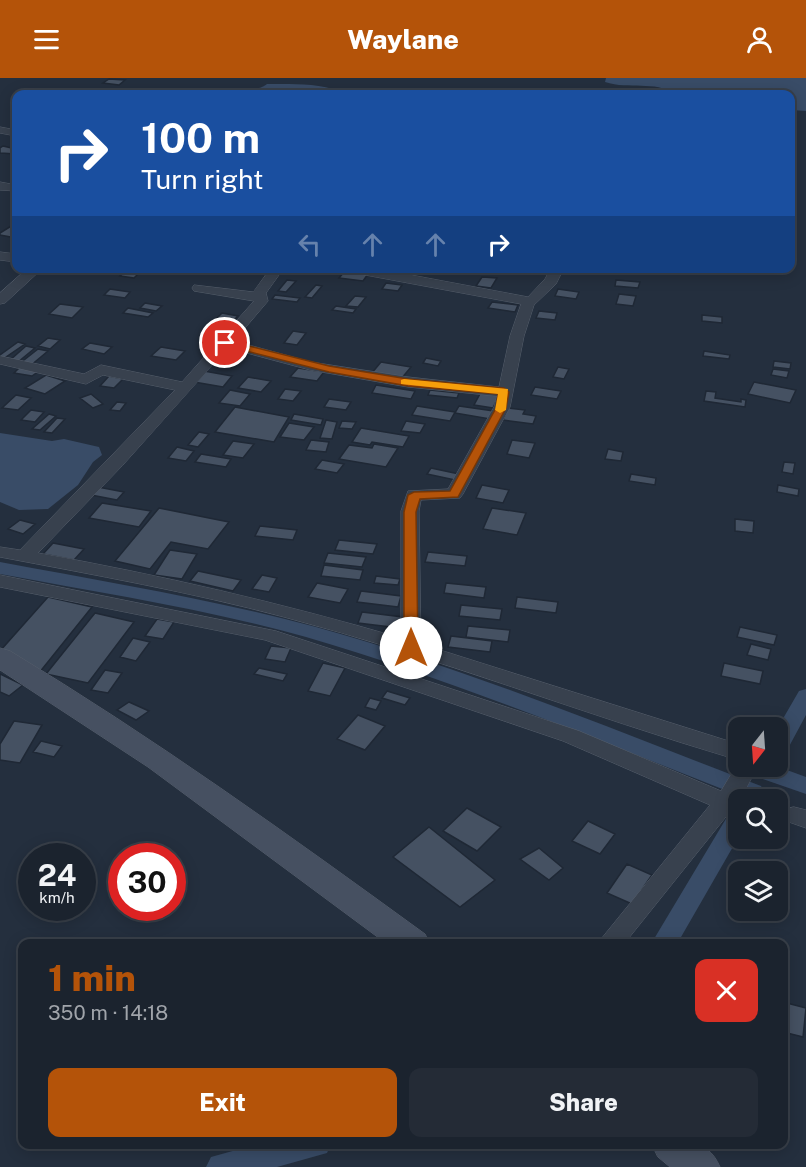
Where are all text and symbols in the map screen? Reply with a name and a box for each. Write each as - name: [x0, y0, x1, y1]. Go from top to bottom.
- icon: menu: [30, 23, 63, 56]
- text: Waylane: [347, 23, 459, 55]
- icon: person: [743, 23, 776, 56]
- text: 100 m: [141, 113, 260, 162]
- icon: right: [42, 114, 120, 192]
- text: Turn right: [141, 163, 264, 195]
- icon: left: [293, 228, 326, 261]
- icon: ahead: [356, 228, 389, 261]
- icon: ahead: [419, 228, 452, 261]
- icon: right: [482, 228, 515, 261]
- pin: [199, 317, 250, 368]
- icon: arrive: [208, 326, 241, 359]
- position arrow: [379, 616, 443, 680]
- north arrow: [728, 717, 788, 777]
- map controls: [728, 717, 788, 921]
- button: search: [728, 789, 788, 849]
- speed limit sign: 30: [108, 843, 186, 921]
- text: 24: [38, 857, 76, 893]
- button: layers: [728, 861, 788, 921]
- text: km/h: [39, 889, 75, 906]
- text: 1 min: [48, 957, 136, 999]
- button: close: [695, 959, 758, 1022]
- text: 350 m · 14:18: [48, 1001, 168, 1025]
- button: Exit: [48, 1068, 397, 1137]
- button: Share: [409, 1068, 758, 1137]

